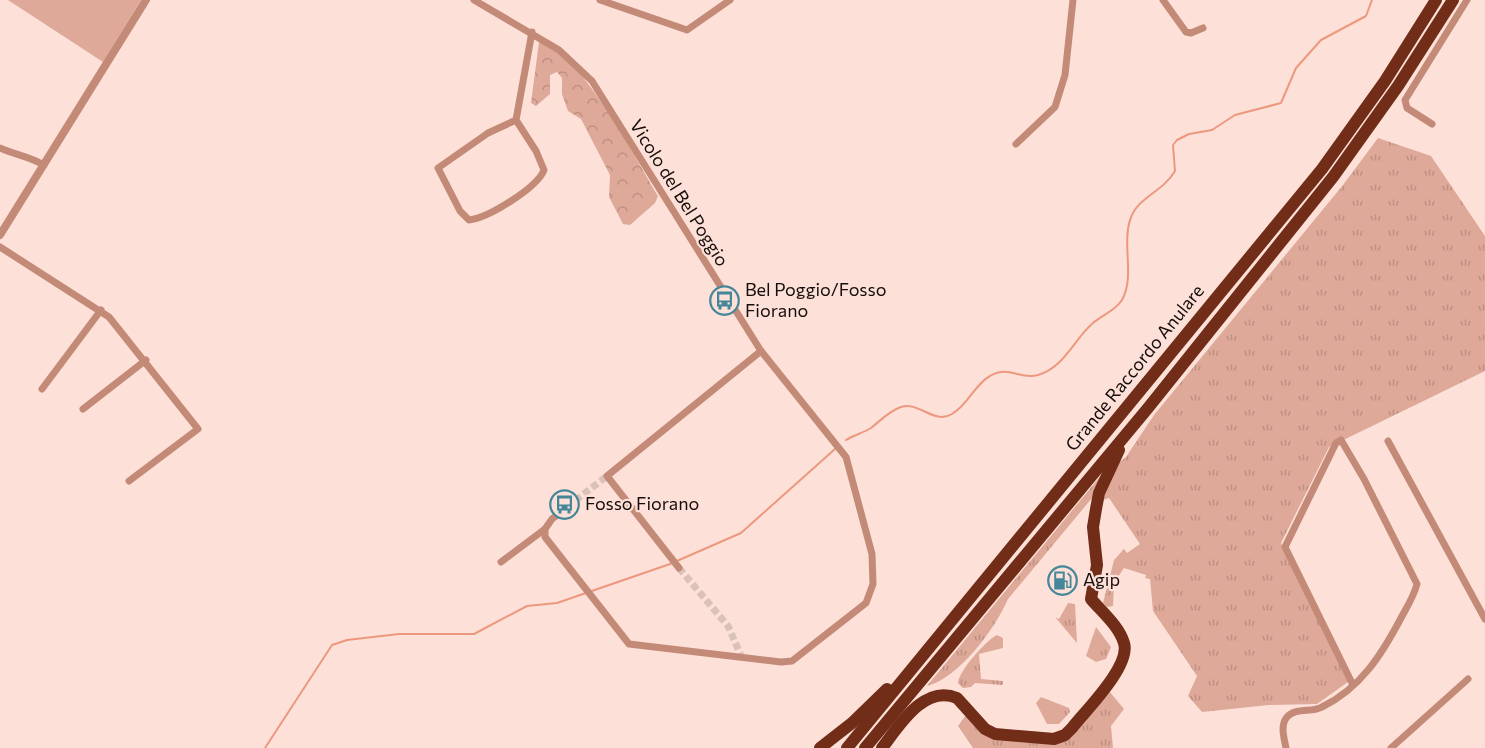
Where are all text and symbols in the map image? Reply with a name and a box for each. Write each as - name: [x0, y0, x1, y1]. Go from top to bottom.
- street label: Vicolo del Bel Poggio: [626, 115, 734, 270]
- place label: Bel Poggio/Fosso Fiorano: [745, 278, 886, 321]
- street label: Grande Raccordo Anulare: [1060, 280, 1208, 455]
- bus stop icon: Bel Poggio/Fosso Fiorano: [708, 284, 740, 316]
- bus stop icon: Fosso Fiorano: [548, 488, 580, 520]
- place label: Fosso Fiorano: [585, 492, 699, 514]
- fuel station icon: Agip: [1046, 564, 1078, 596]
- place label: Agip: [1083, 568, 1120, 590]

